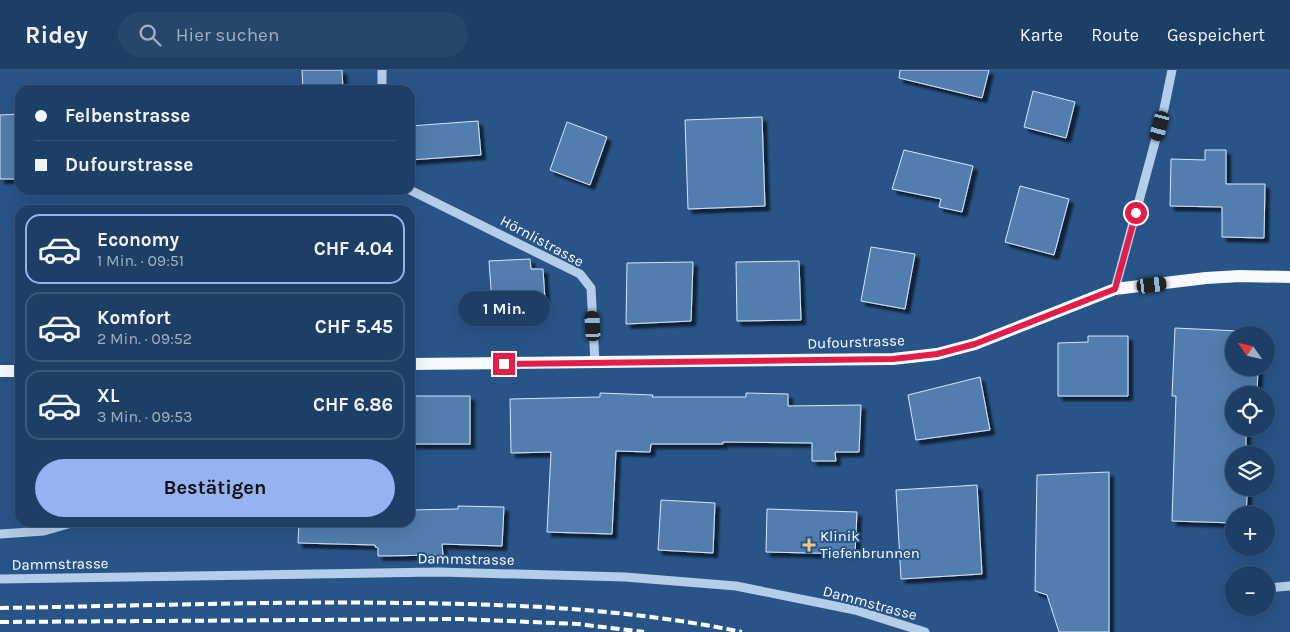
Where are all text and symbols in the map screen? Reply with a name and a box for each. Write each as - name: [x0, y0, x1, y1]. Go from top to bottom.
- search box: [118, 12, 468, 57]
- text: Ridey: [25, 21, 88, 49]
- icon: search: [136, 21, 164, 49]
- text: Hier suchen: [176, 24, 279, 46]
- text: Karte: [1020, 24, 1063, 46]
- text: Route: [1091, 24, 1139, 46]
- text: Gespeichert: [1167, 24, 1265, 46]
- text: Felbenstrasse: [65, 105, 190, 127]
- car: [1148, 110, 1171, 142]
- text: Dufourstrasse: [65, 154, 193, 176]
- route start: [1125, 202, 1147, 224]
- street label: Hörnlistrasse: [497, 211, 587, 271]
- icon: car: [37, 227, 82, 272]
- text: Economy: [97, 229, 179, 251]
- text: CHF 4.04: [314, 238, 393, 260]
- text: 1 Min. · 09:51: [97, 251, 184, 270]
- car: [1136, 276, 1167, 294]
- callout: 1 Min.: [458, 292, 550, 326]
- text: 1 Min.: [483, 299, 525, 318]
- icon: car: [37, 305, 82, 350]
- text: Komfort: [97, 307, 171, 329]
- car: [584, 311, 601, 341]
- text: CHF 5.45: [315, 316, 393, 338]
- north arrow: [1225, 326, 1275, 376]
- map controls: [1225, 326, 1275, 616]
- text: 2 Min. · 09:52: [97, 329, 192, 348]
- street label: Dufourstrasse: [807, 331, 905, 353]
- route end: [493, 353, 515, 375]
- icon: car: [37, 383, 82, 428]
- text: XL: [97, 385, 119, 407]
- button: locate: [1225, 386, 1275, 436]
- text: CHF 6.86: [313, 394, 393, 416]
- text: 3 Min. · 09:53: [97, 407, 192, 426]
- button: layers: [1225, 446, 1275, 496]
- button: Bestätigen: [35, 459, 395, 517]
- button: +: [1225, 506, 1275, 556]
- place label: Klinik Tiefenbrunnen: [820, 527, 920, 562]
- marker: Klinik Tiefenbrunnen: [802, 538, 816, 552]
- street label: Dammstrasse: [417, 549, 515, 569]
- street label: Dammstrasse: [11, 554, 109, 574]
- button: −: [1225, 566, 1275, 616]
- street label: Dammstrasse: [821, 582, 919, 624]

